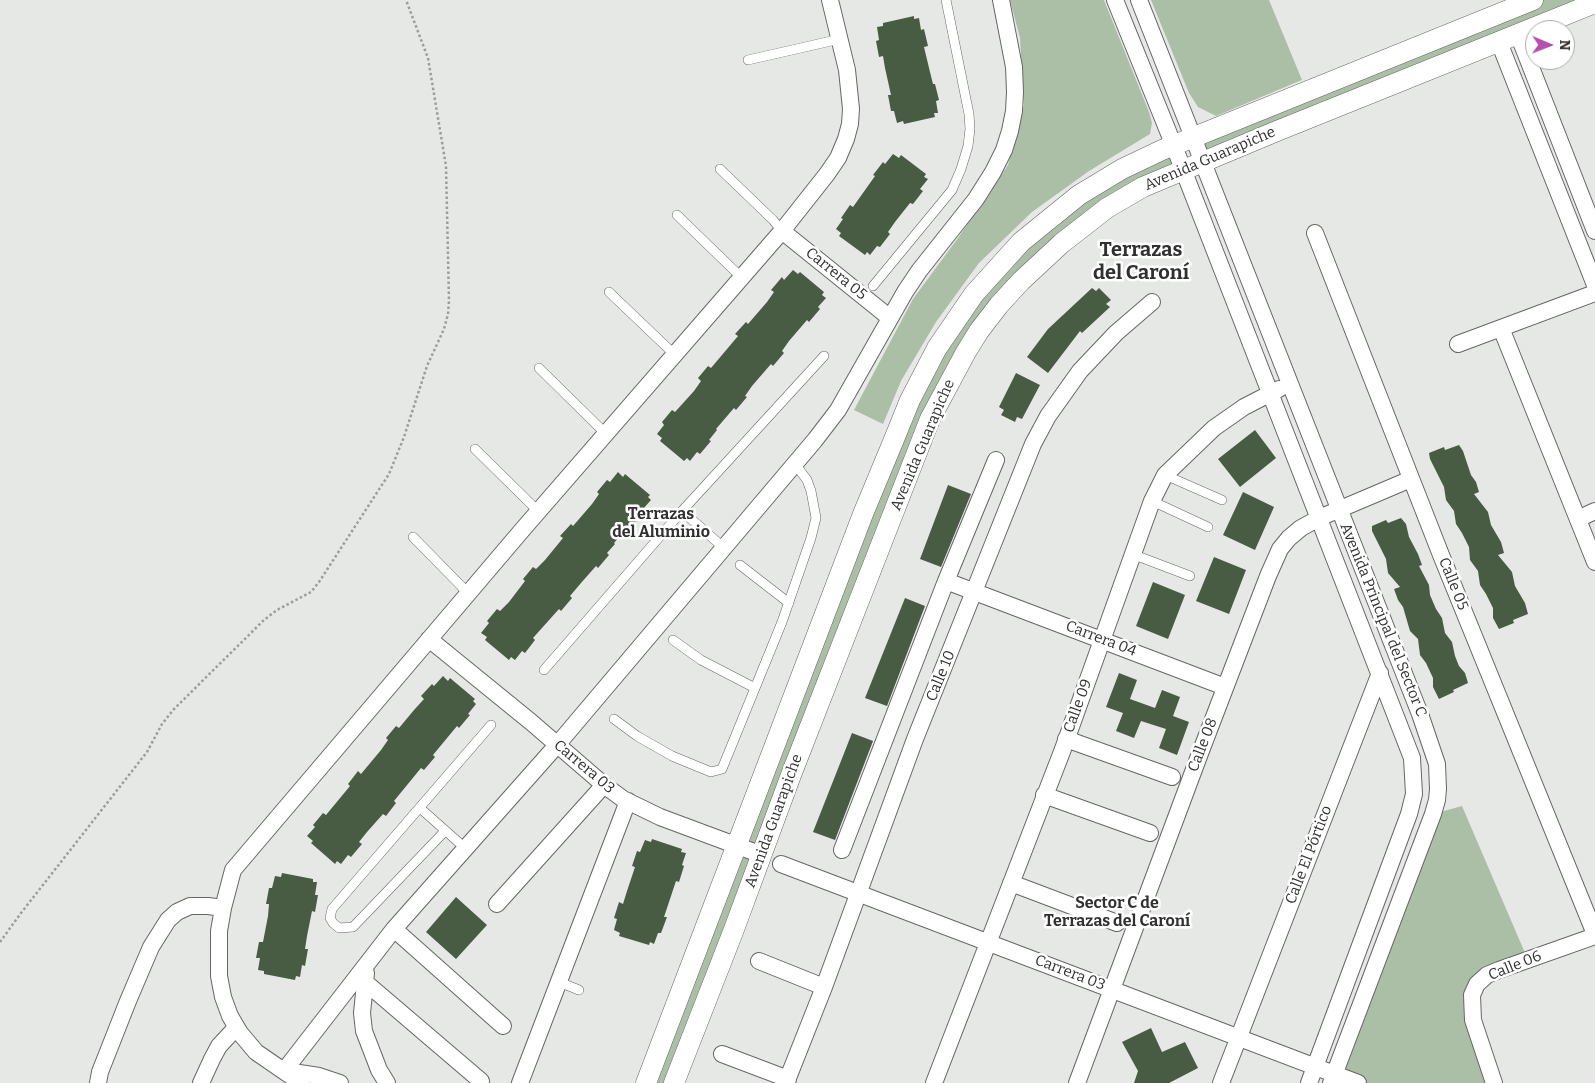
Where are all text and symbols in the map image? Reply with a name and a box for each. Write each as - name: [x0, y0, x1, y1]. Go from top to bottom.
- north arrow: [1525, 20, 1575, 70]
- text: N: [1556, 40, 1573, 51]
- street label: Avenida Guarapiche: [1142, 123, 1278, 195]
- district label: Terrazas del Caroní: [1093, 238, 1189, 285]
- street label: Carrera 05: [802, 244, 870, 304]
- street label: Avenida Guarapiche: [887, 377, 959, 513]
- district label: Terrazas del Aluminio: [612, 505, 710, 543]
- street label: Avenida Principal del Sector C: [1336, 521, 1430, 719]
- street label: Calle 05: [1434, 555, 1472, 613]
- street label: Carrera 04: [1063, 617, 1139, 661]
- street label: Calle 10: [923, 648, 959, 704]
- street label: Calle 09: [1060, 677, 1096, 735]
- street label: Calle 08: [1185, 716, 1221, 774]
- street label: Carrera 03: [550, 736, 618, 798]
- street label: Avenida Guarapiche: [741, 752, 807, 890]
- street label: Calle El Pórtico: [1282, 803, 1336, 907]
- district label: Sector C de Terrazas del Caroní: [1044, 894, 1190, 932]
- street label: Calle 06: [1486, 947, 1544, 985]
- street label: Carrera 03: [1032, 951, 1108, 995]

